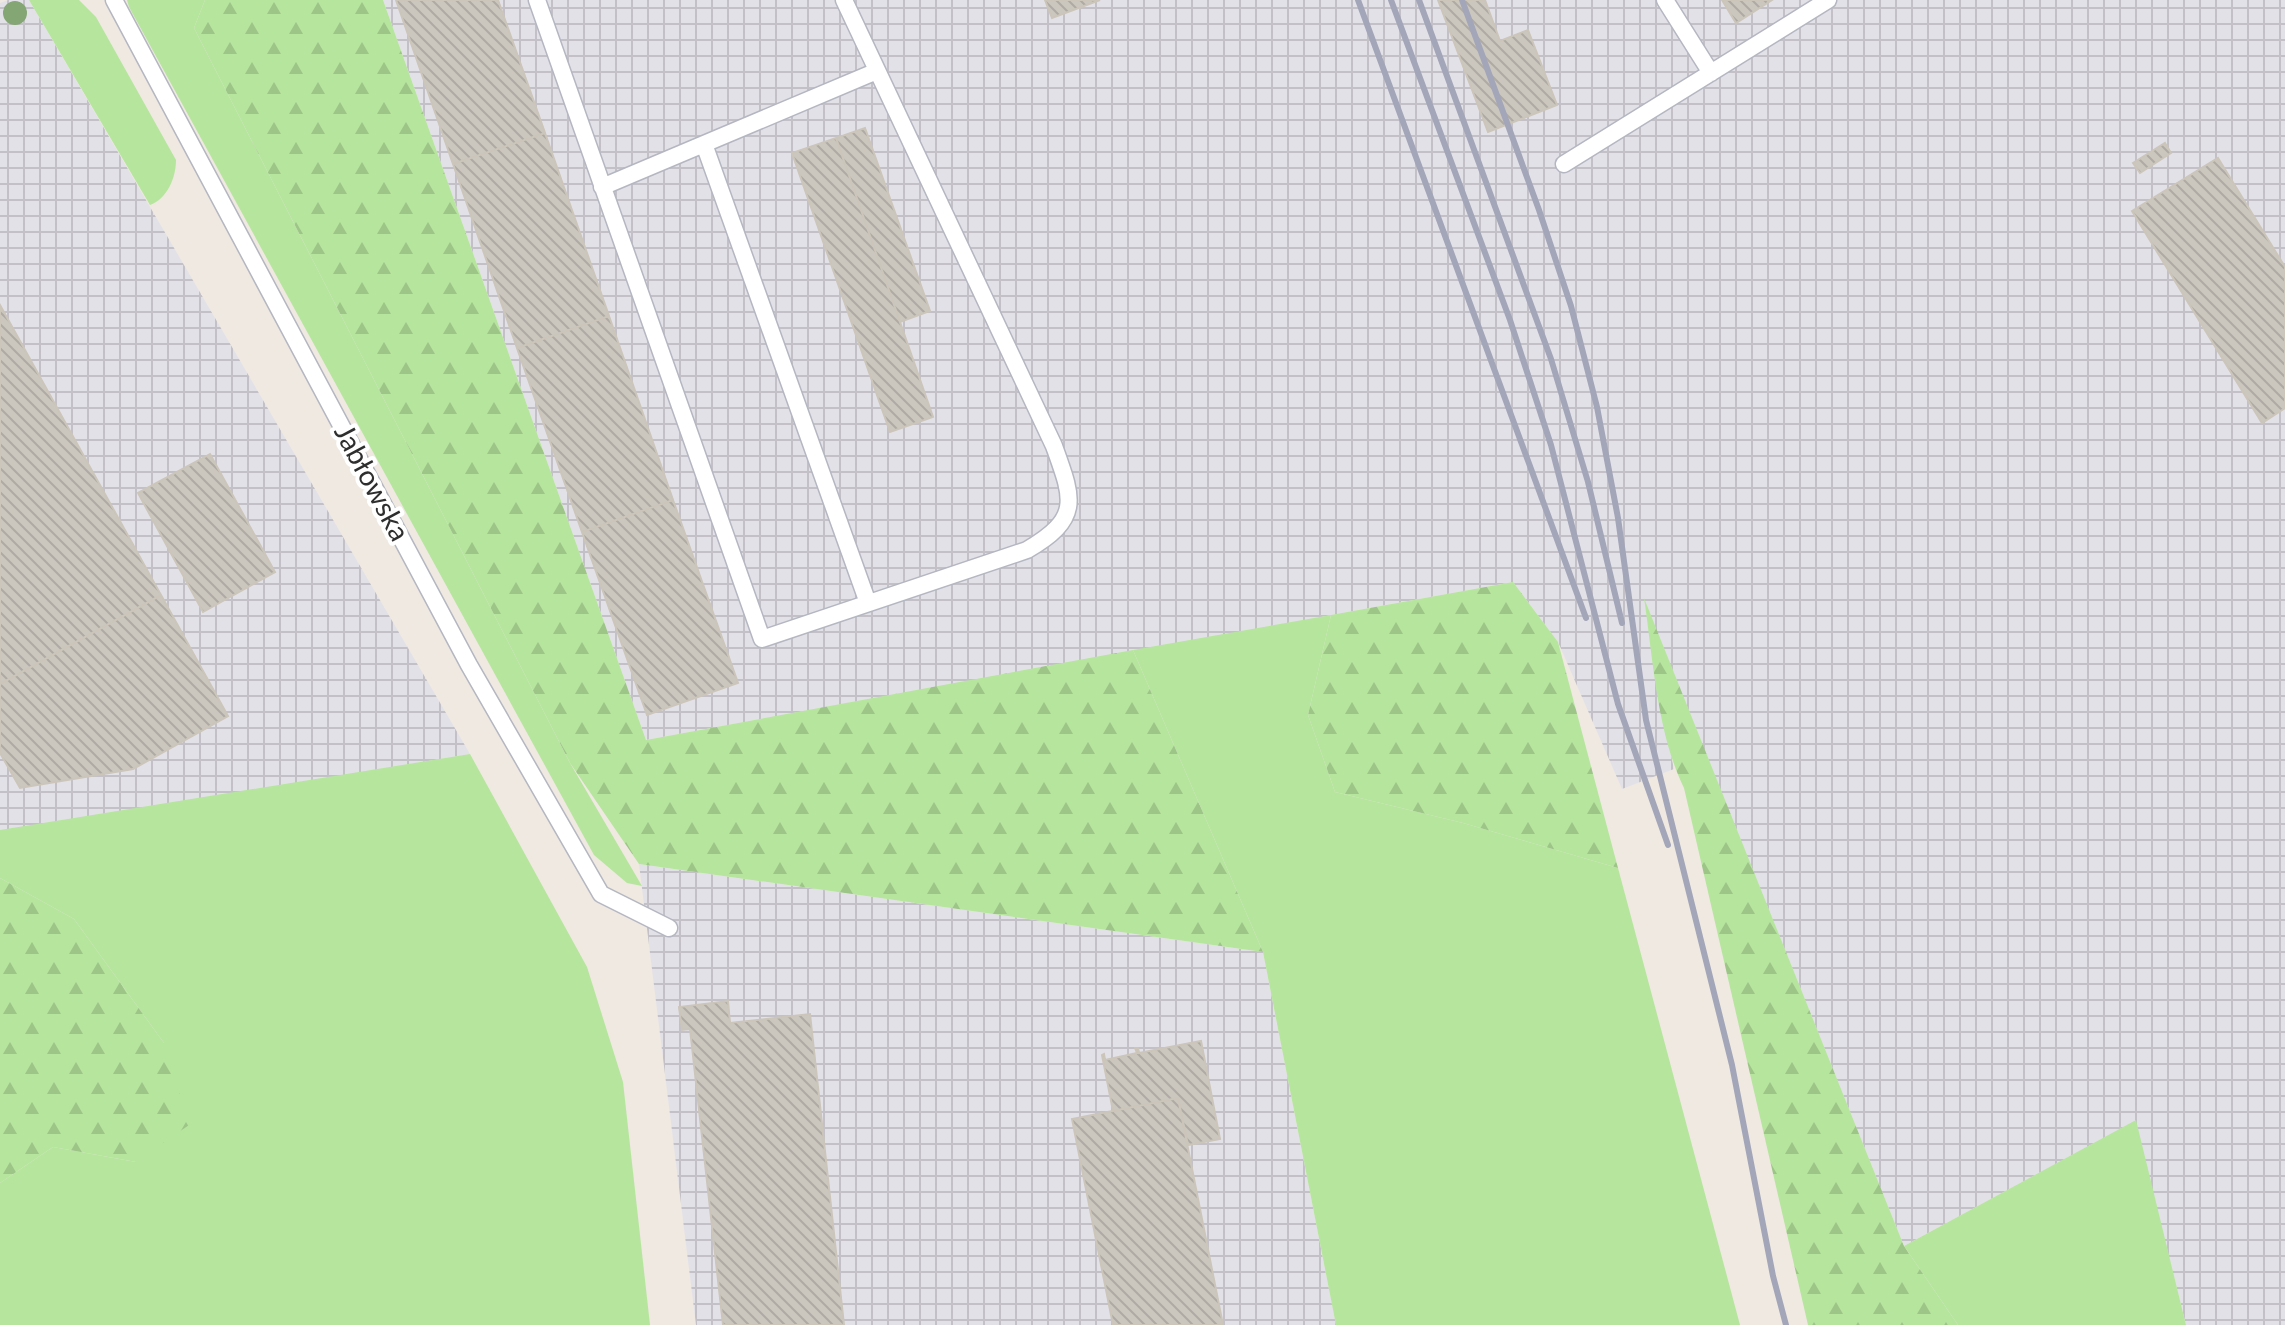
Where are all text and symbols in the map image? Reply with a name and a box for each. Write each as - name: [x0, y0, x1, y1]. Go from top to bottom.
- street label: Jabłowska: [328, 418, 418, 546]

